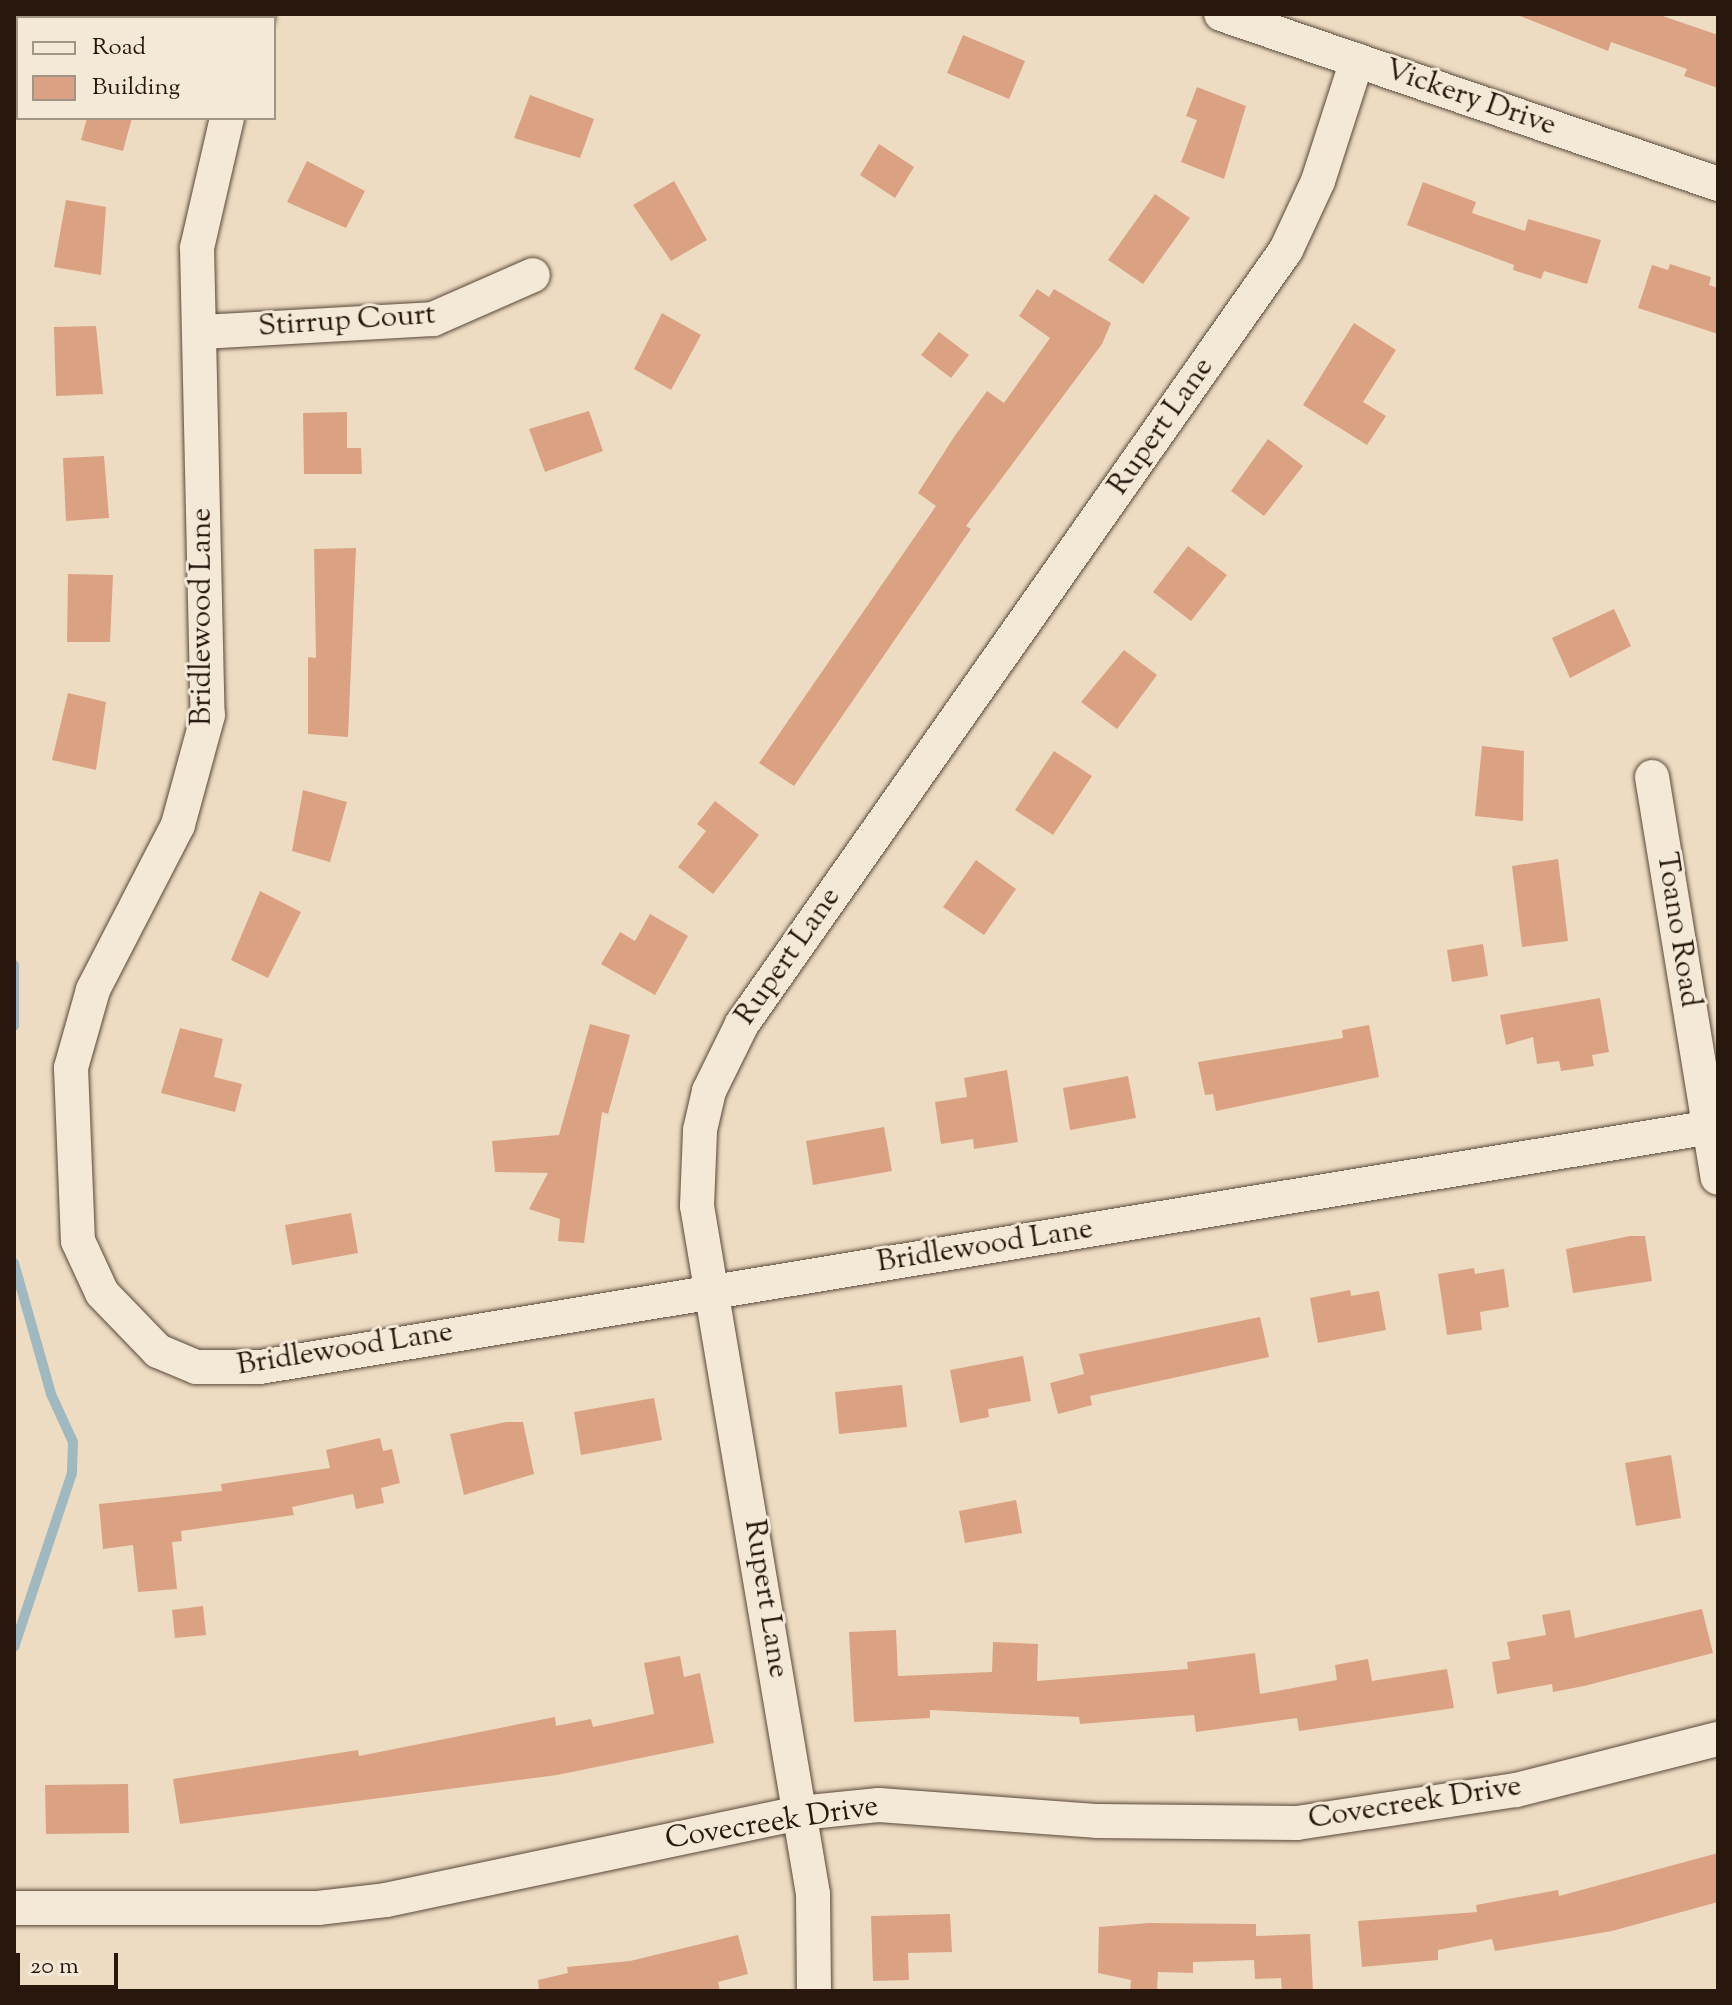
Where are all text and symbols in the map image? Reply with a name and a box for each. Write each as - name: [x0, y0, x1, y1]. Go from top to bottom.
- legend: [16, 16, 276, 120]
- text: Road: [92, 31, 146, 65]
- street label: Vickery Drive: [1380, 53, 1560, 145]
- text: Building: [92, 71, 180, 105]
- street label: Stirrup Court: [257, 298, 437, 346]
- street label: Rupert Lane: [1101, 351, 1223, 503]
- street label: Bridlewood Lane: [185, 508, 221, 726]
- street label: Toano Road: [1647, 850, 1707, 1010]
- street label: Rupert Lane: [728, 881, 850, 1033]
- street label: Bridlewood Lane: [874, 1212, 1096, 1282]
- street label: Bridlewood Lane: [234, 1315, 456, 1385]
- street label: Rupert Lane: [735, 1517, 795, 1681]
- street label: Covecreek Drive: [1306, 1769, 1524, 1839]
- street label: Covecreek Drive: [663, 1789, 881, 1859]
- scale bar: [20, 1937, 122, 1987]
- text: 20 m: [30, 1950, 79, 1984]

